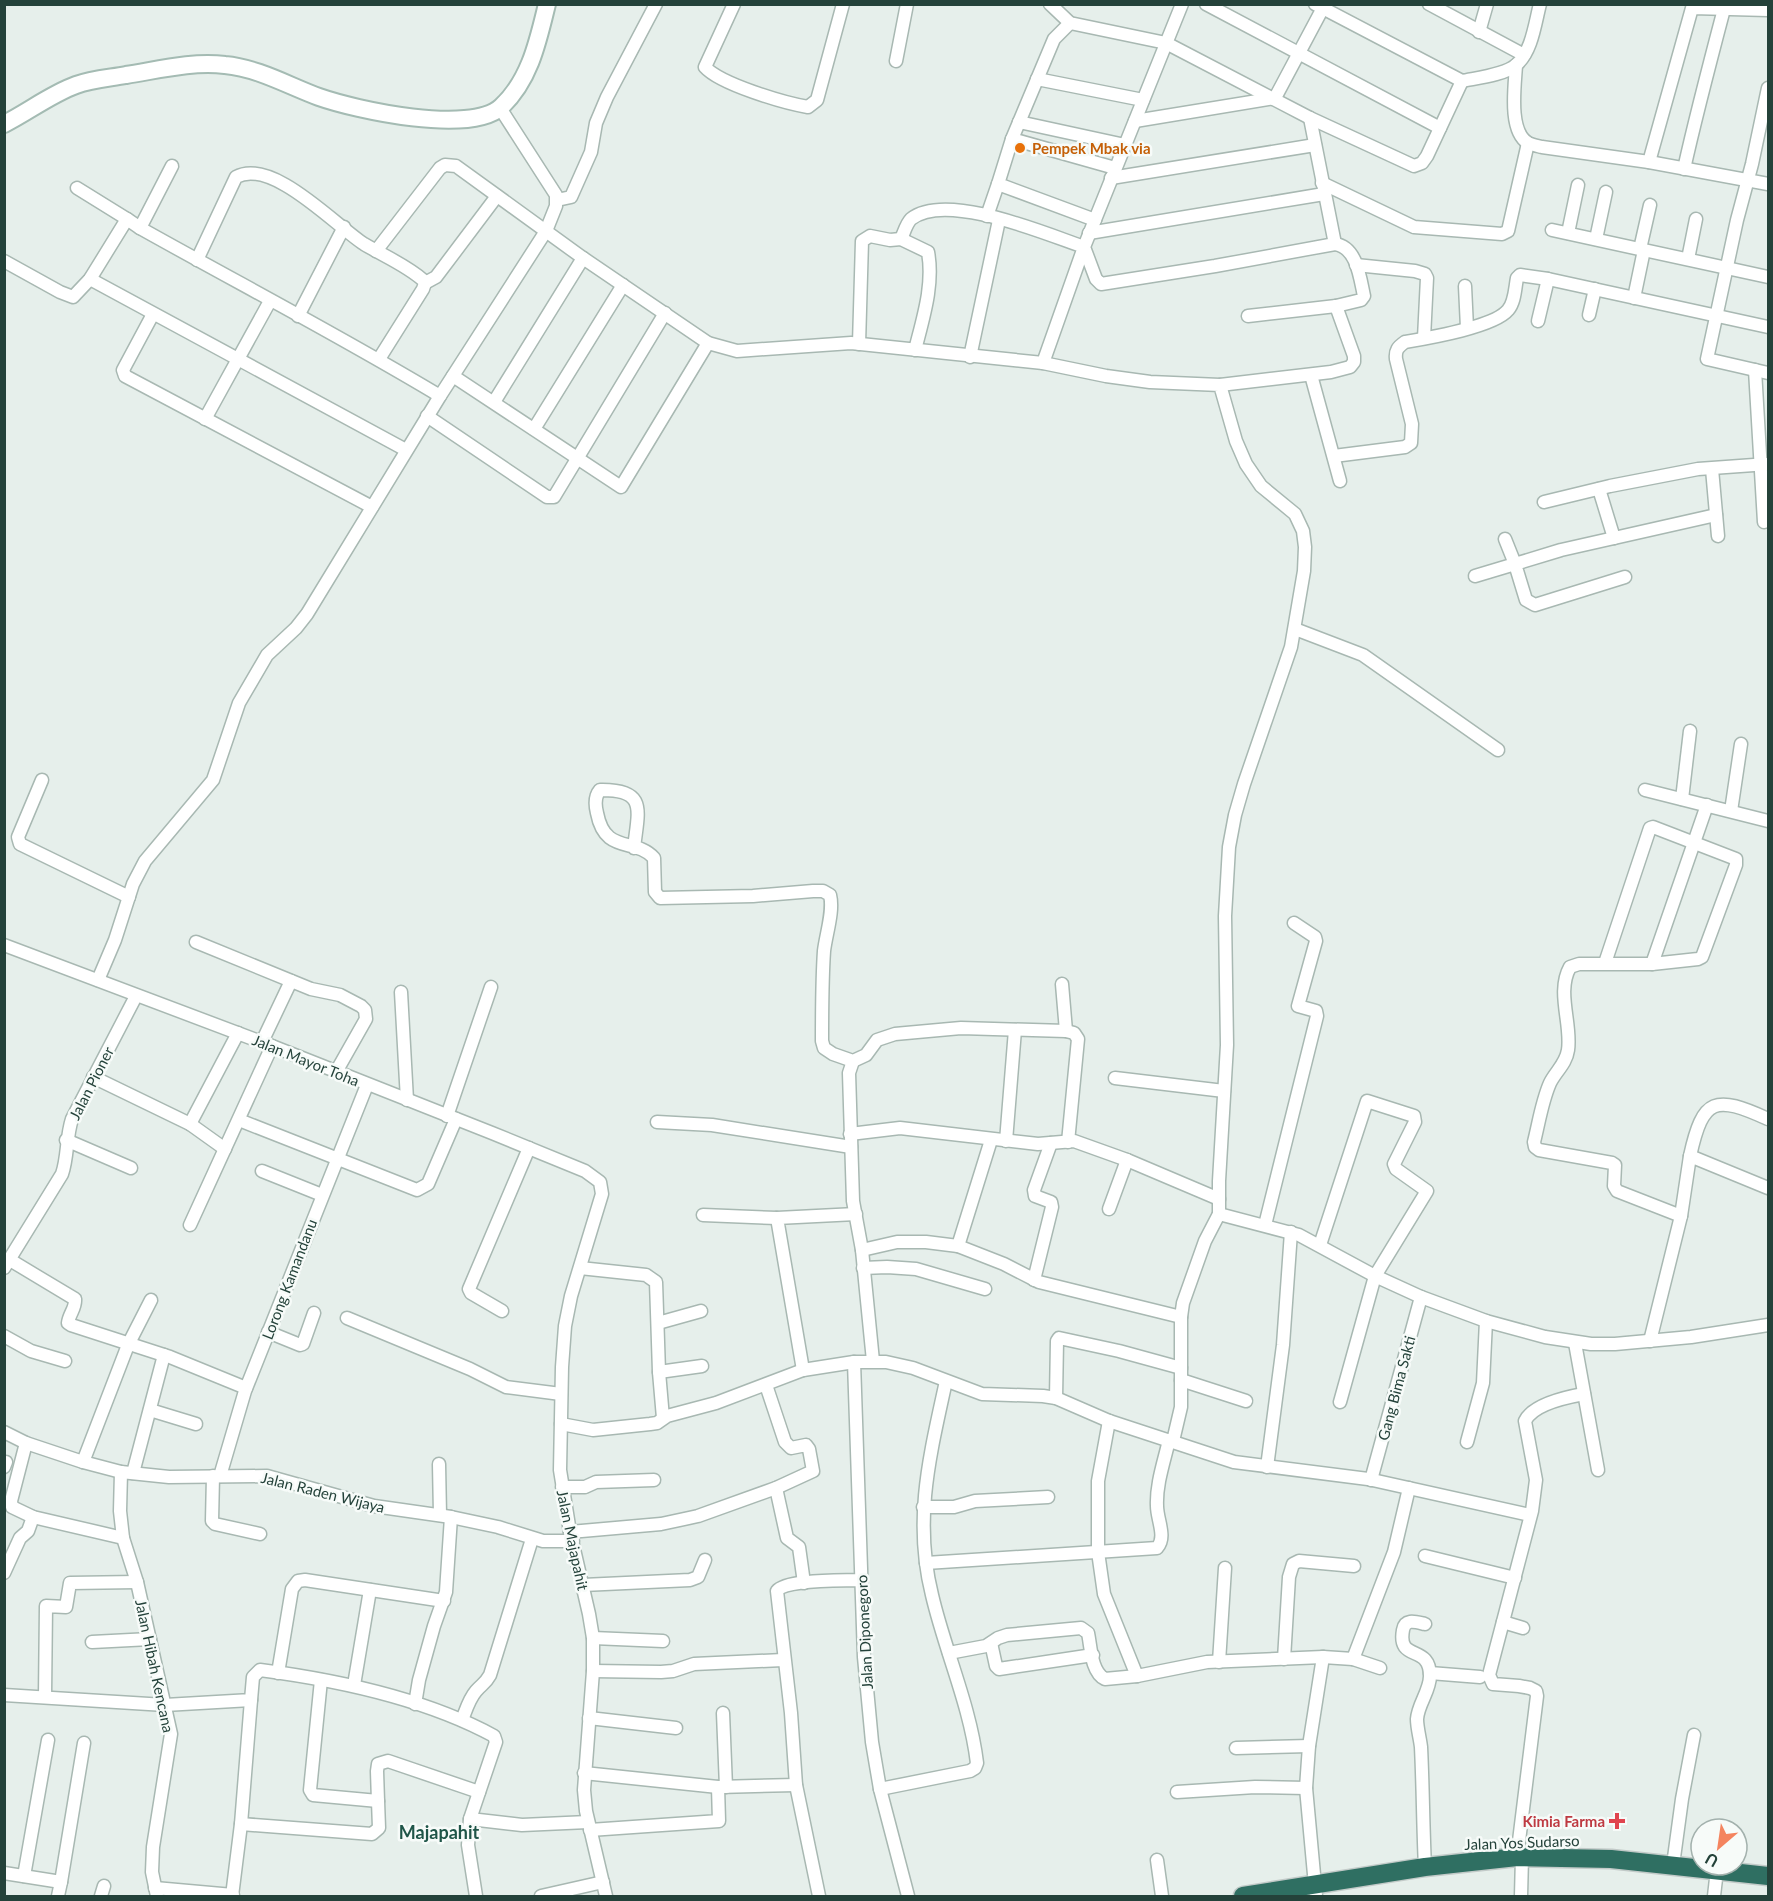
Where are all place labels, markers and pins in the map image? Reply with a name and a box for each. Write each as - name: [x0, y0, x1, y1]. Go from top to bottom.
- place label: Pempek Mbak via: [1032, 139, 1151, 157]
- marker: Pempek Mbak via: [1013, 141, 1027, 155]
- place label: Kimia Farma: [1522, 1812, 1605, 1830]
- marker: Kimia Farma: [1610, 1814, 1624, 1828]

